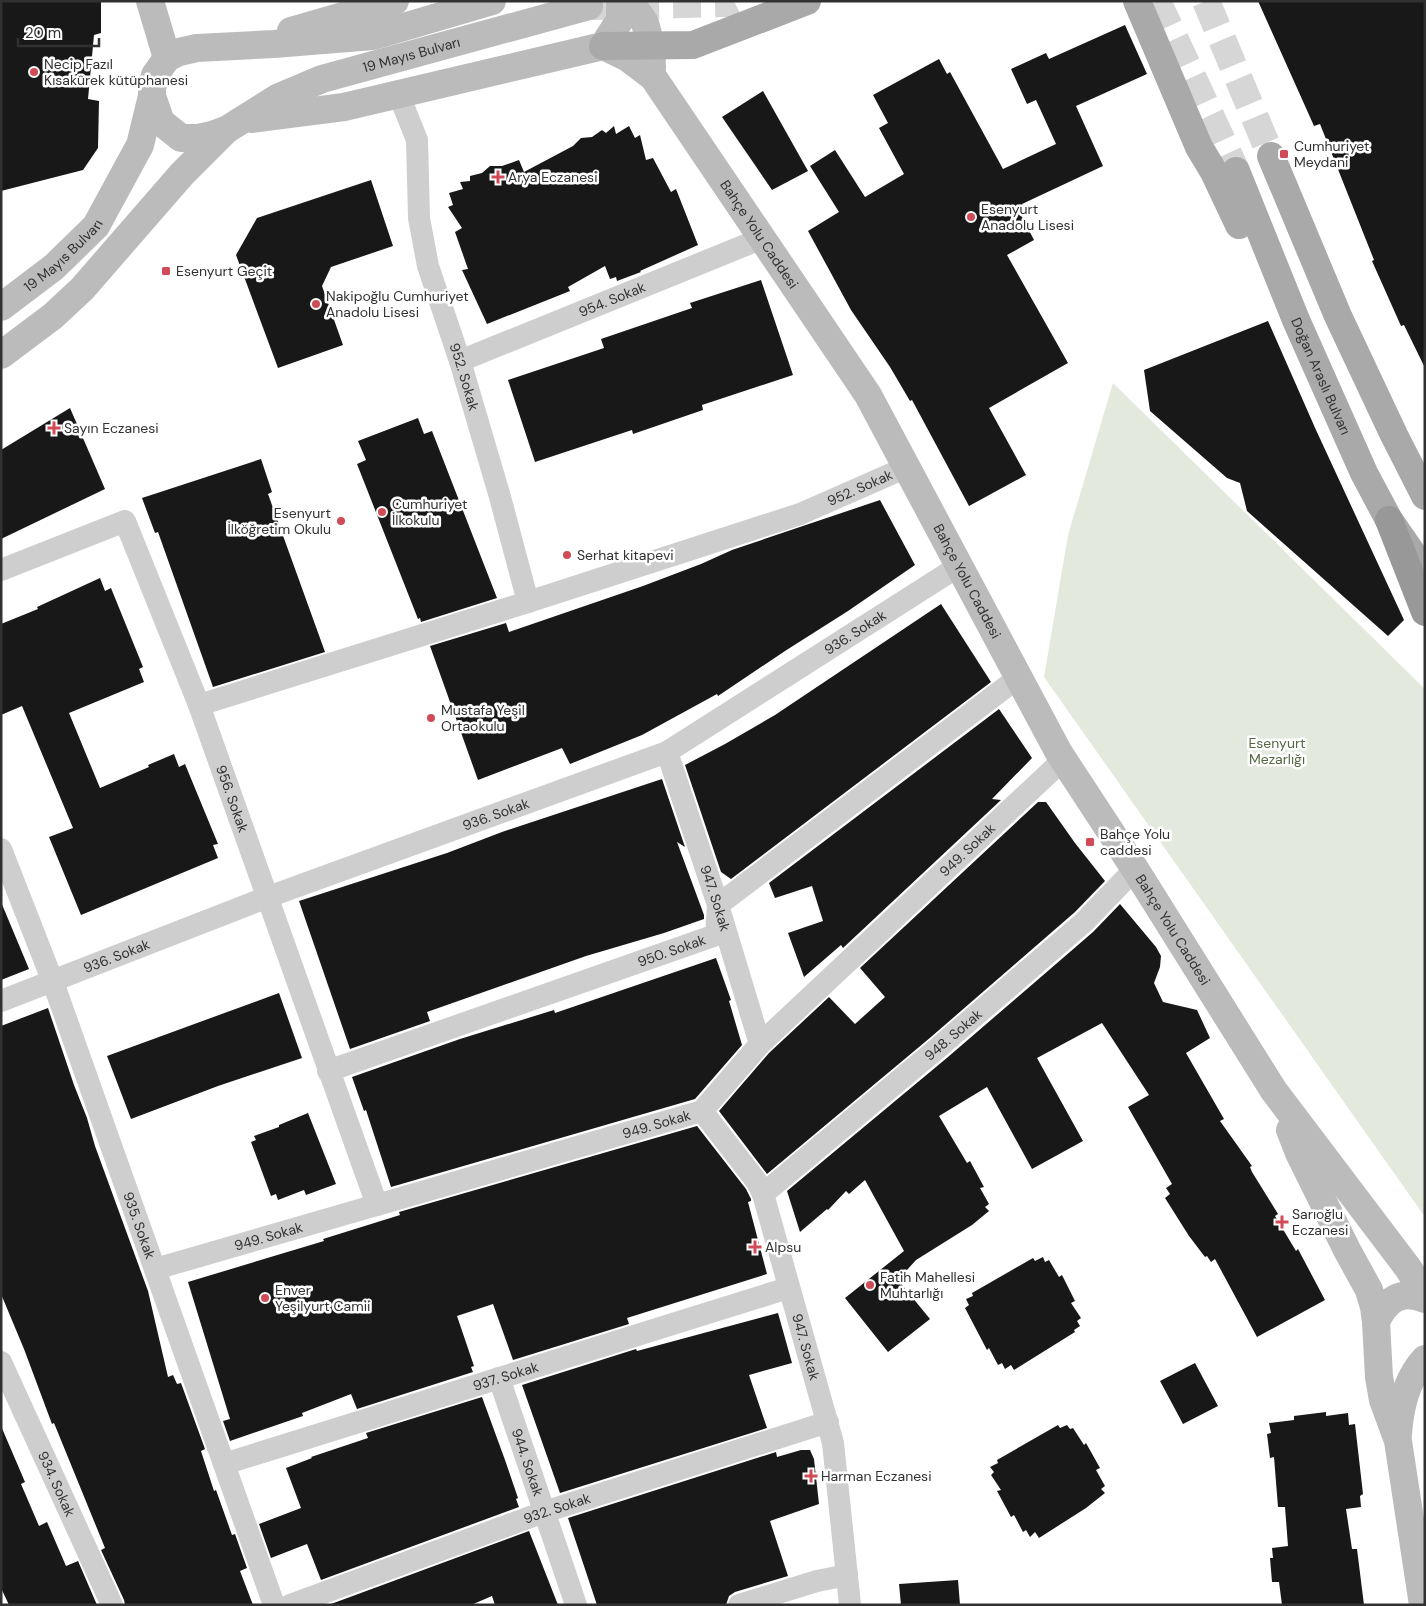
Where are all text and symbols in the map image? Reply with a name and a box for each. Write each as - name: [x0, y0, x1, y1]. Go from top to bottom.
- scale bar: [18, 15, 99, 47]
- text: 20 m: [25, 23, 61, 43]
- street label: 19 Mayıs Bulvarı: [361, 33, 462, 76]
- place label: Necip Fazıl Kısakürek kütüphanesi: [44, 55, 188, 89]
- marker: Necip Fazıl Kısakürek kütüphanesi: [28, 66, 40, 78]
- place label: Cumhuriyet Meydani: [1294, 137, 1369, 171]
- marker: Cumhuriyet Meydani: [1278, 148, 1290, 160]
- place label: Arya Eczanesi: [508, 168, 598, 186]
- marker: Arya Eczanesi: [492, 171, 504, 183]
- street label: Bahçe Yolu Caddesi: [716, 176, 803, 292]
- place label: Esenyurt Anadolu Lisesi: [981, 200, 1074, 234]
- marker: Esenyurt Anadolu Lisesi: [965, 211, 977, 223]
- street label: 19 Mayıs Bulvarı: [20, 216, 107, 296]
- place label: Esenyurt Geçit: [176, 262, 272, 280]
- marker: Esenyurt Geçit: [160, 265, 172, 277]
- street label: 954. Sokak: [576, 278, 648, 321]
- place label: Nakipoğlu Cumhuriyet Anadolu Lisesi: [326, 287, 469, 321]
- marker: Nakipoğlu Cumhuriyet Anadolu Lisesi: [310, 298, 322, 310]
- street label: Doğan Araslı Bulvarı: [1287, 315, 1355, 438]
- street label: 952. Sokak: [446, 341, 483, 413]
- place label: Sayın Eczanesi: [64, 419, 159, 437]
- marker: Sayın Eczanesi: [48, 422, 60, 434]
- street label: 952. Sokak: [824, 465, 895, 510]
- place label: Cumhuriyet İlkokulu: [392, 495, 467, 529]
- place label: Esenyurt İlköğretim Okulu: [227, 504, 331, 538]
- marker: Cumhuriyet İlkokulu: [376, 506, 388, 518]
- marker: Esenyurt İlköğretim Okulu: [335, 515, 347, 527]
- street label: Bahçe Yolu Caddesi: [929, 521, 1005, 642]
- place label: Serhat kitapevi: [577, 546, 674, 564]
- marker: Serhat kitapevi: [561, 549, 573, 561]
- street label: 936. Sokak: [821, 606, 889, 659]
- place label: Mustafa Yeşil Ortaokulu: [441, 701, 525, 735]
- marker: Mustafa Yeşil Ortaokulu: [425, 712, 437, 724]
- park label: Esenyurt Mezarlığı: [1248, 734, 1306, 768]
- street label: 956. Sokak: [212, 762, 253, 835]
- street label: 936. Sokak: [460, 794, 532, 835]
- street label: 949. Sokak: [935, 819, 999, 880]
- place label: Bahçe Yolu caddesi: [1100, 825, 1170, 859]
- marker: Bahçe Yolu caddesi: [1084, 836, 1096, 848]
- street label: 947. Sokak: [696, 863, 734, 933]
- street label: Bahçe Yolu Caddesi: [1132, 871, 1214, 988]
- street label: 950. Sokak: [635, 930, 708, 971]
- street label: 936. Sokak: [81, 935, 152, 977]
- street label: 948. Sokak: [921, 1005, 986, 1065]
- street label: 949. Sokak: [620, 1106, 693, 1143]
- street label: 935. Sokak: [119, 1189, 160, 1261]
- place label: Sarıoğlu Eczanesi: [1292, 1205, 1348, 1239]
- marker: Sarıoğlu Eczanesi: [1276, 1216, 1288, 1228]
- street label: 949. Sokak: [232, 1218, 305, 1255]
- place label: Alpsu: [765, 1238, 801, 1256]
- marker: Alpsu: [749, 1241, 761, 1253]
- place label: Fatih Mahellesi Muhtarlığı: [880, 1268, 975, 1302]
- marker: Fatih Mahellesi Muhtarlığı: [864, 1279, 876, 1291]
- place label: Enver Yeşilyurt Camii: [275, 1281, 370, 1315]
- marker: Enver Yeşilyurt Camii: [259, 1292, 271, 1304]
- street label: 947. Sokak: [788, 1311, 824, 1382]
- street label: 937. Sokak: [471, 1357, 541, 1395]
- street label: 944. Sokak: [508, 1426, 547, 1499]
- street label: 934. Sokak: [34, 1448, 79, 1519]
- place label: Harman Eczanesi: [821, 1467, 932, 1485]
- marker: Harman Eczanesi: [805, 1470, 817, 1482]
- street label: 932. Sokak: [521, 1489, 593, 1528]

